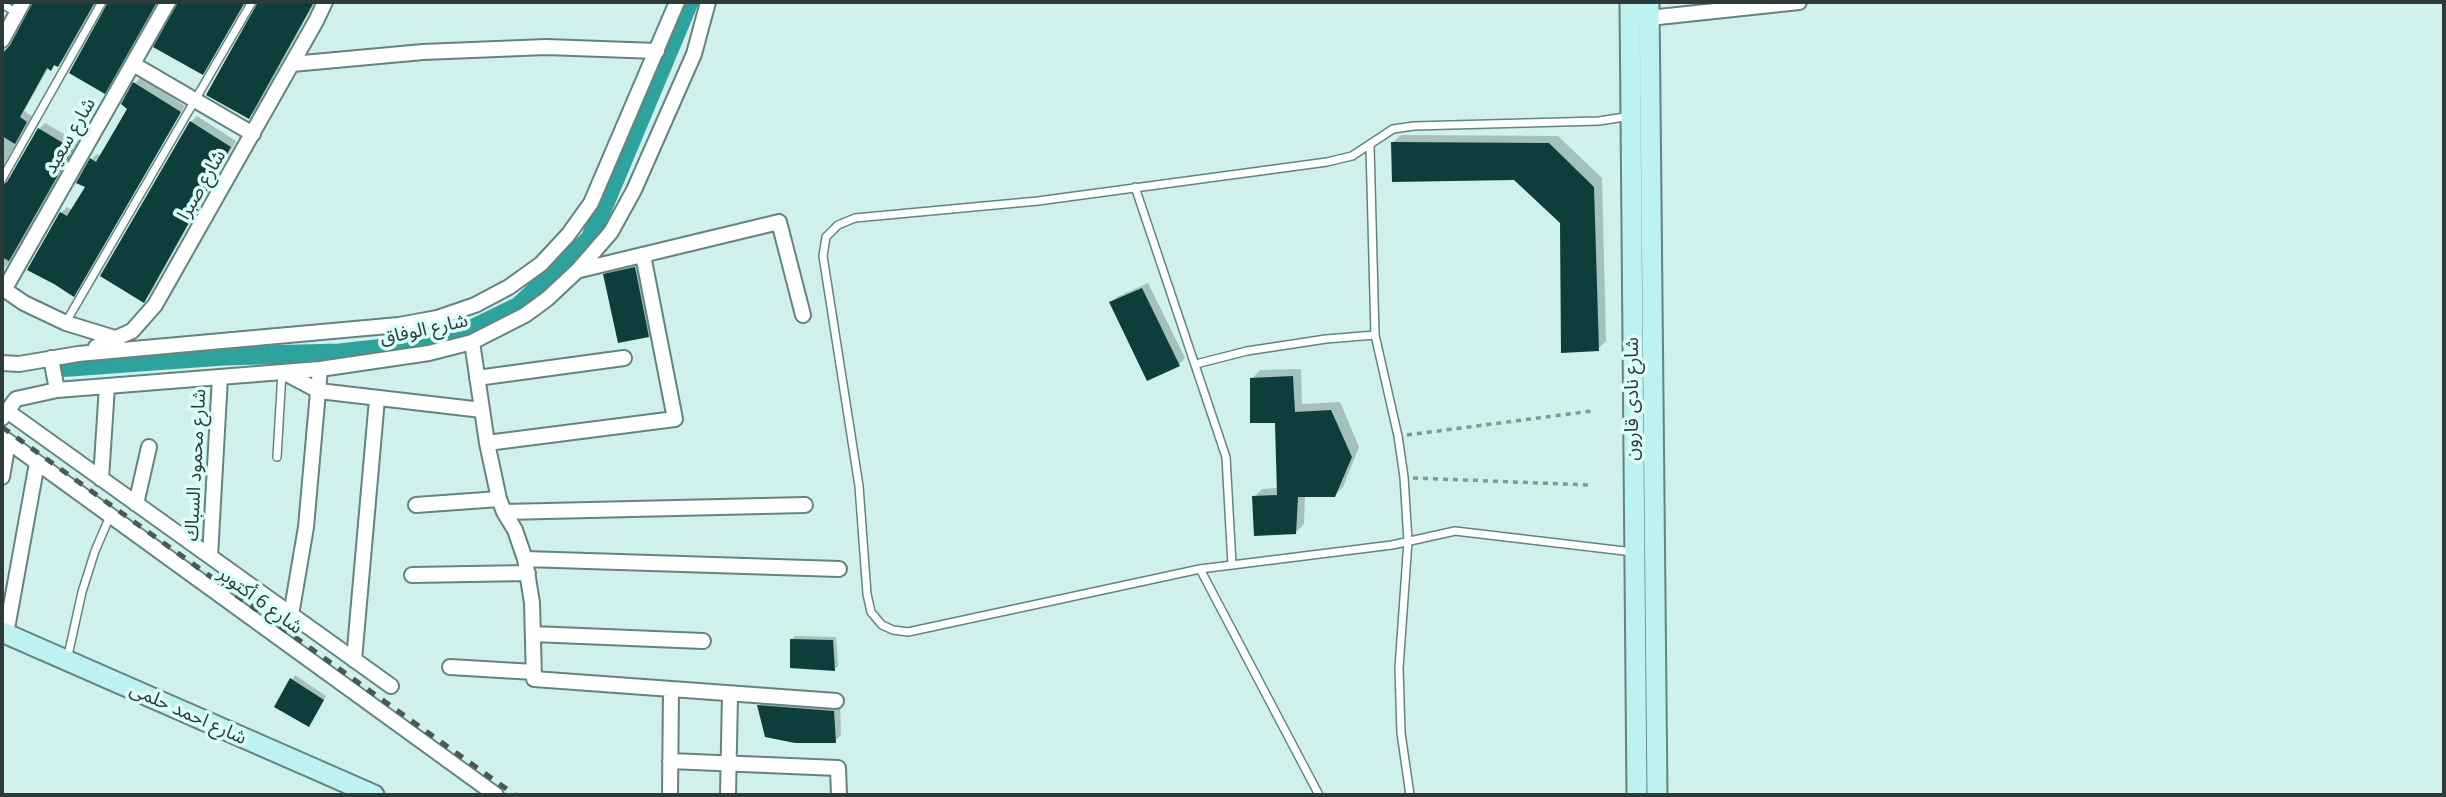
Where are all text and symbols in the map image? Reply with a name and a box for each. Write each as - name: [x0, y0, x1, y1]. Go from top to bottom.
- street label: شارع سعيد: [39, 94, 101, 178]
- street label: شارع صبرا: [173, 146, 231, 224]
- street label: شارع الوفاق: [378, 310, 470, 350]
- street label: شارع نادى قارون: [1622, 337, 1644, 461]
- street label: شارع محمود السباك: [181, 388, 211, 542]
- street label: شارع 6 أكتوبر: [213, 563, 307, 639]
- street label: شارع احمد حلمى: [126, 678, 250, 750]

